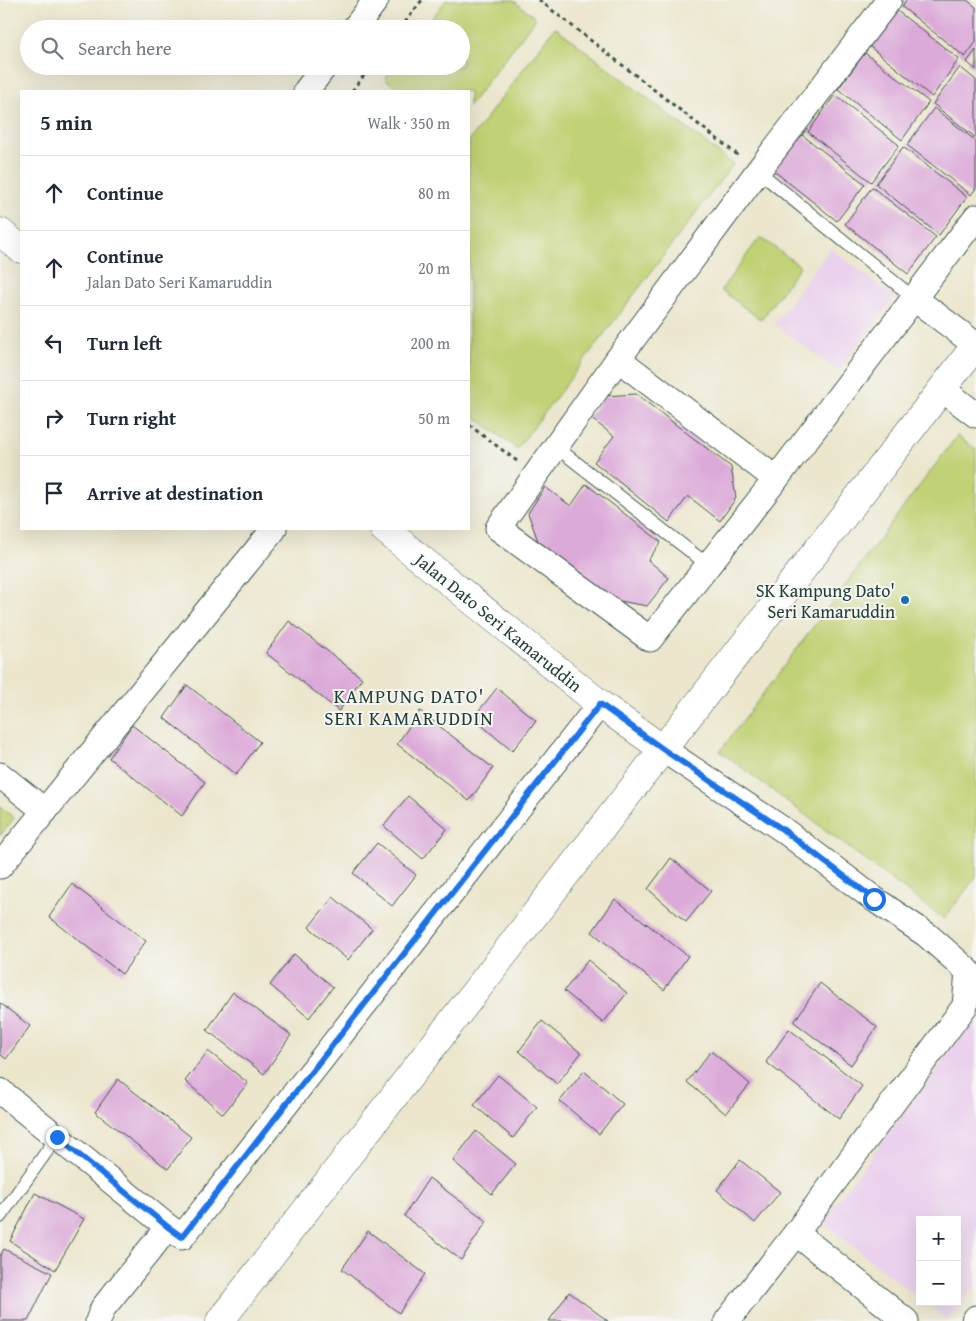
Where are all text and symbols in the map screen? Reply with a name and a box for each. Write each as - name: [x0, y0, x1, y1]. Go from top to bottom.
- search box: [20, 20, 470, 75]
- icon: search: [38, 34, 66, 62]
- text: Search here: [78, 34, 172, 62]
- text: 5 min: [40, 107, 92, 138]
- text: Walk · 350 m: [367, 111, 450, 135]
- icon: ahead: [40, 179, 68, 207]
- text: Continue: [87, 179, 164, 207]
- text: 80 m: [418, 181, 450, 205]
- text: Continue: [87, 242, 164, 270]
- icon: ahead: [40, 254, 68, 282]
- text: 20 m: [418, 256, 450, 280]
- text: Jalan Dato Seri Kamaruddin: [87, 270, 272, 294]
- icon: left: [40, 329, 68, 357]
- text: Turn left: [87, 329, 162, 357]
- text: 200 m: [410, 331, 450, 355]
- icon: right: [40, 404, 68, 432]
- text: Turn right: [87, 404, 176, 432]
- text: 50 m: [418, 406, 450, 430]
- icon: arrive: [40, 479, 68, 507]
- text: Arrive at destination: [87, 479, 263, 507]
- street label: Jalan Dato Seri Kamaruddin: [408, 545, 588, 698]
- place label: SK Kampung Dato' Seri Kamaruddin: [756, 577, 895, 625]
- marker: SK Kampung Dato' Seri Kamaruddin: [899, 594, 911, 606]
- district label: KAMPUNG DATO' SERI KAMARUDDIN: [324, 682, 494, 732]
- route start: [863, 888, 886, 911]
- route end: [46, 1126, 69, 1149]
- map controls: [916, 1216, 961, 1306]
- button: +: [916, 1216, 961, 1261]
- button: −: [916, 1261, 961, 1306]

